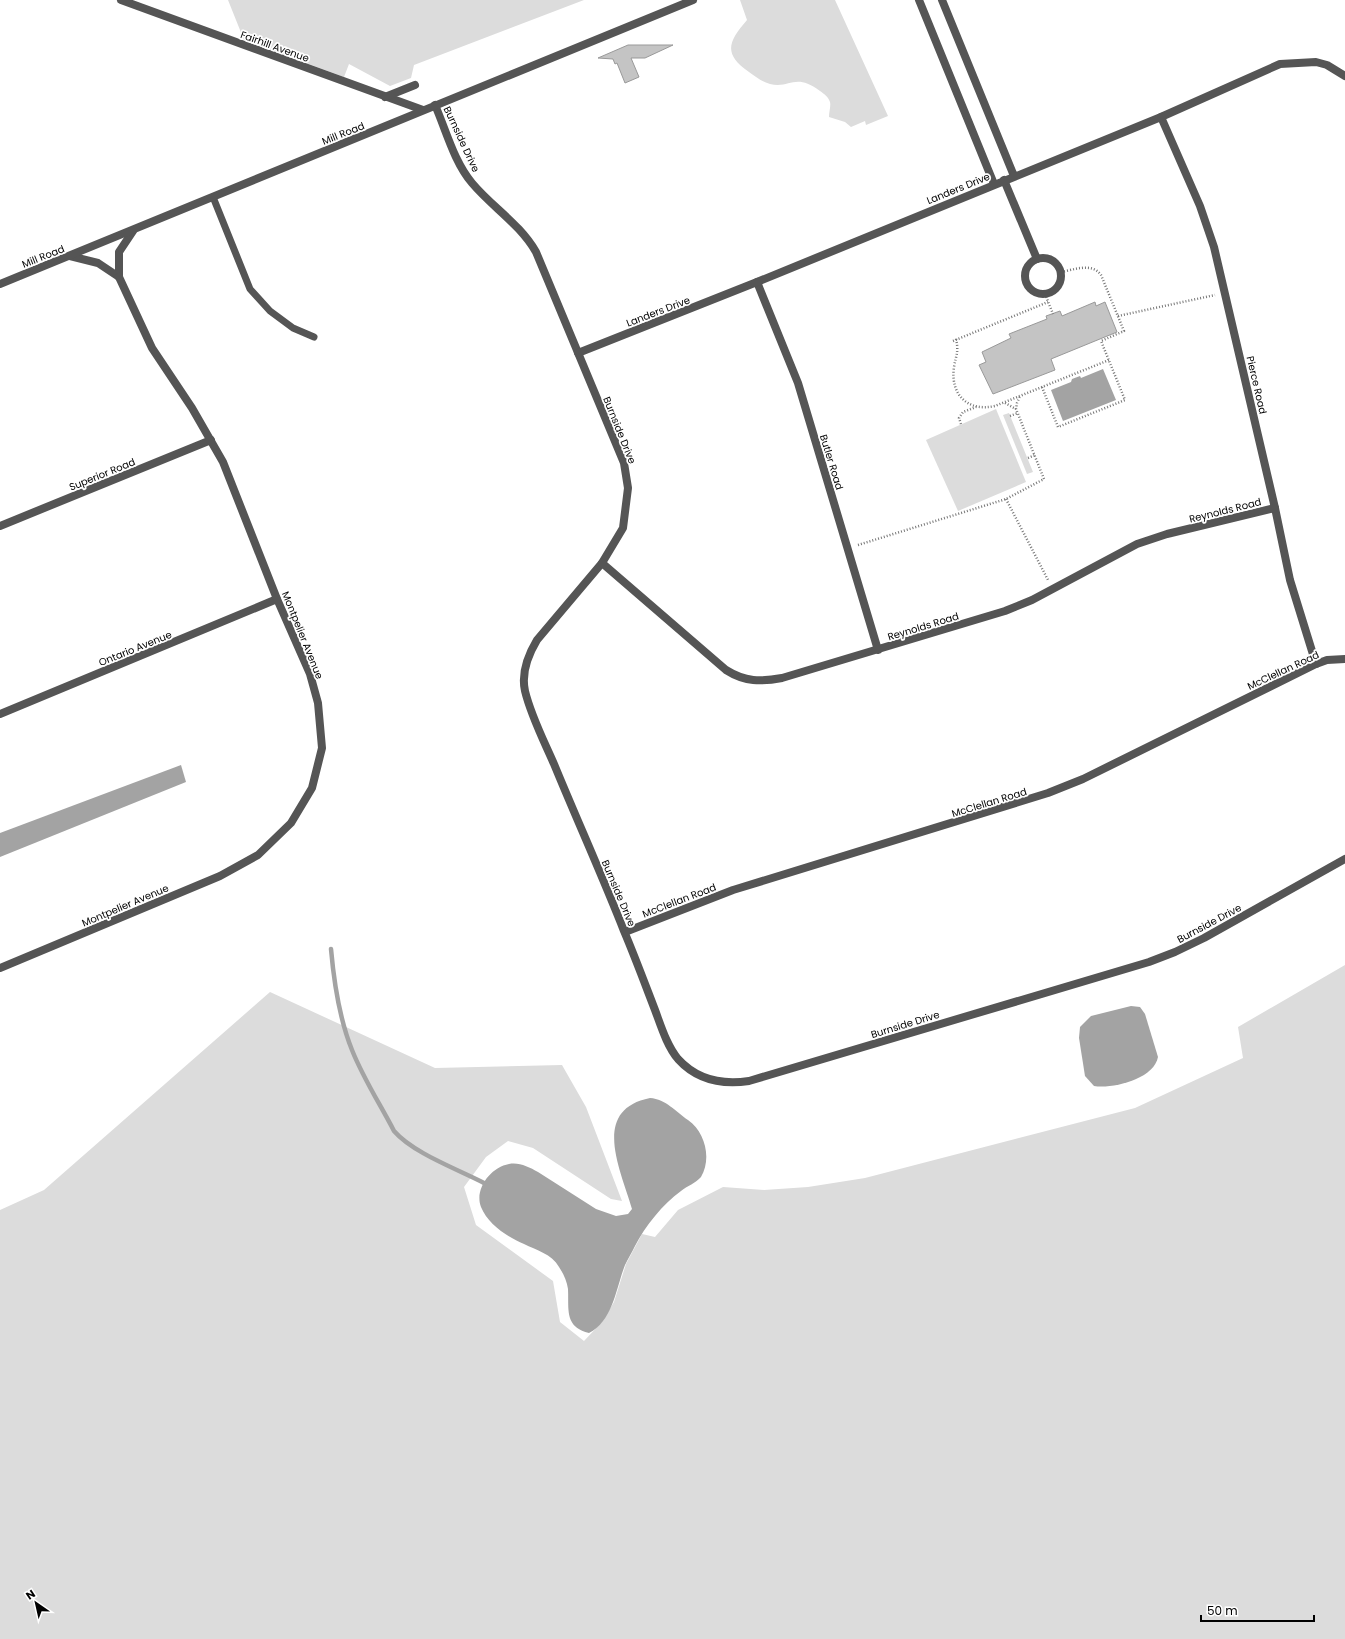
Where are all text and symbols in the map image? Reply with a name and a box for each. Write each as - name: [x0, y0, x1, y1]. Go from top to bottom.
- street label: Fairhill Avenue: [238, 27, 311, 66]
- street label: Burnside Drive: [440, 104, 483, 175]
- street label: Mill Road: [320, 118, 367, 149]
- street label: Landers Drive: [924, 169, 992, 208]
- street label: Mill Road: [20, 241, 67, 272]
- street label: Landers Drive: [624, 292, 692, 330]
- street label: Pierce Road: [1243, 355, 1270, 416]
- street label: Burnside Drive: [599, 394, 640, 466]
- street label: Butler Road: [816, 433, 847, 492]
- street label: Superior Road: [67, 454, 138, 495]
- street label: Reynolds Road: [1187, 494, 1263, 527]
- street label: Montpelier Avenue: [278, 589, 327, 681]
- street label: Reynolds Road: [886, 609, 961, 644]
- street label: Ontario Avenue: [96, 627, 174, 670]
- street label: McClellan Road: [1245, 647, 1322, 694]
- street label: McClellan Road: [950, 784, 1029, 821]
- street label: Burnside Drive: [598, 858, 639, 929]
- street label: Montpelier Avenue: [79, 880, 171, 931]
- street label: McClellan Road: [640, 880, 718, 921]
- street label: Burnside Drive: [1174, 900, 1244, 947]
- street label: Burnside Drive: [869, 1007, 941, 1042]
- north arrow: [16, 1583, 56, 1623]
- text: N: [23, 1586, 38, 1604]
- scale bar: [1201, 1597, 1314, 1623]
- text: 50 m: [1207, 1602, 1238, 1619]

